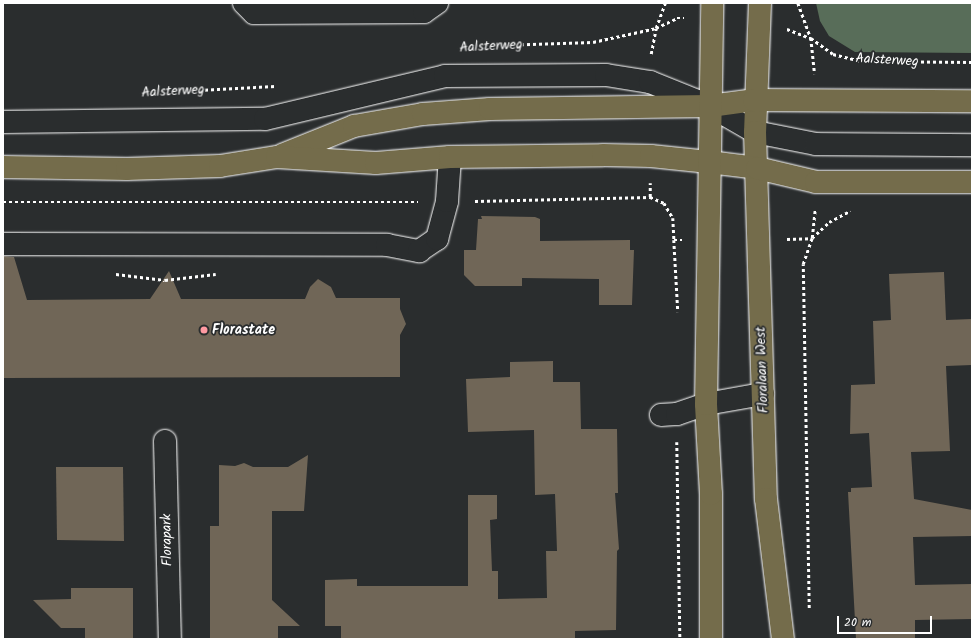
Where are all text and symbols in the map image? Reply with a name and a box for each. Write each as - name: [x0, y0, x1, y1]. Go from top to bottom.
- street label: Aalsterweg: [459, 36, 523, 56]
- street label: Aalsterweg: [855, 50, 919, 70]
- street label: Aalsterweg: [141, 81, 205, 101]
- place label: Florastate: [212, 322, 275, 338]
- marker: Florastate: [199, 325, 209, 335]
- street label: Floralaan West: [752, 326, 772, 414]
- street label: Florapark: [158, 513, 176, 567]
- scale bar: [839, 608, 934, 634]
- text: 20 m: [844, 613, 871, 632]

